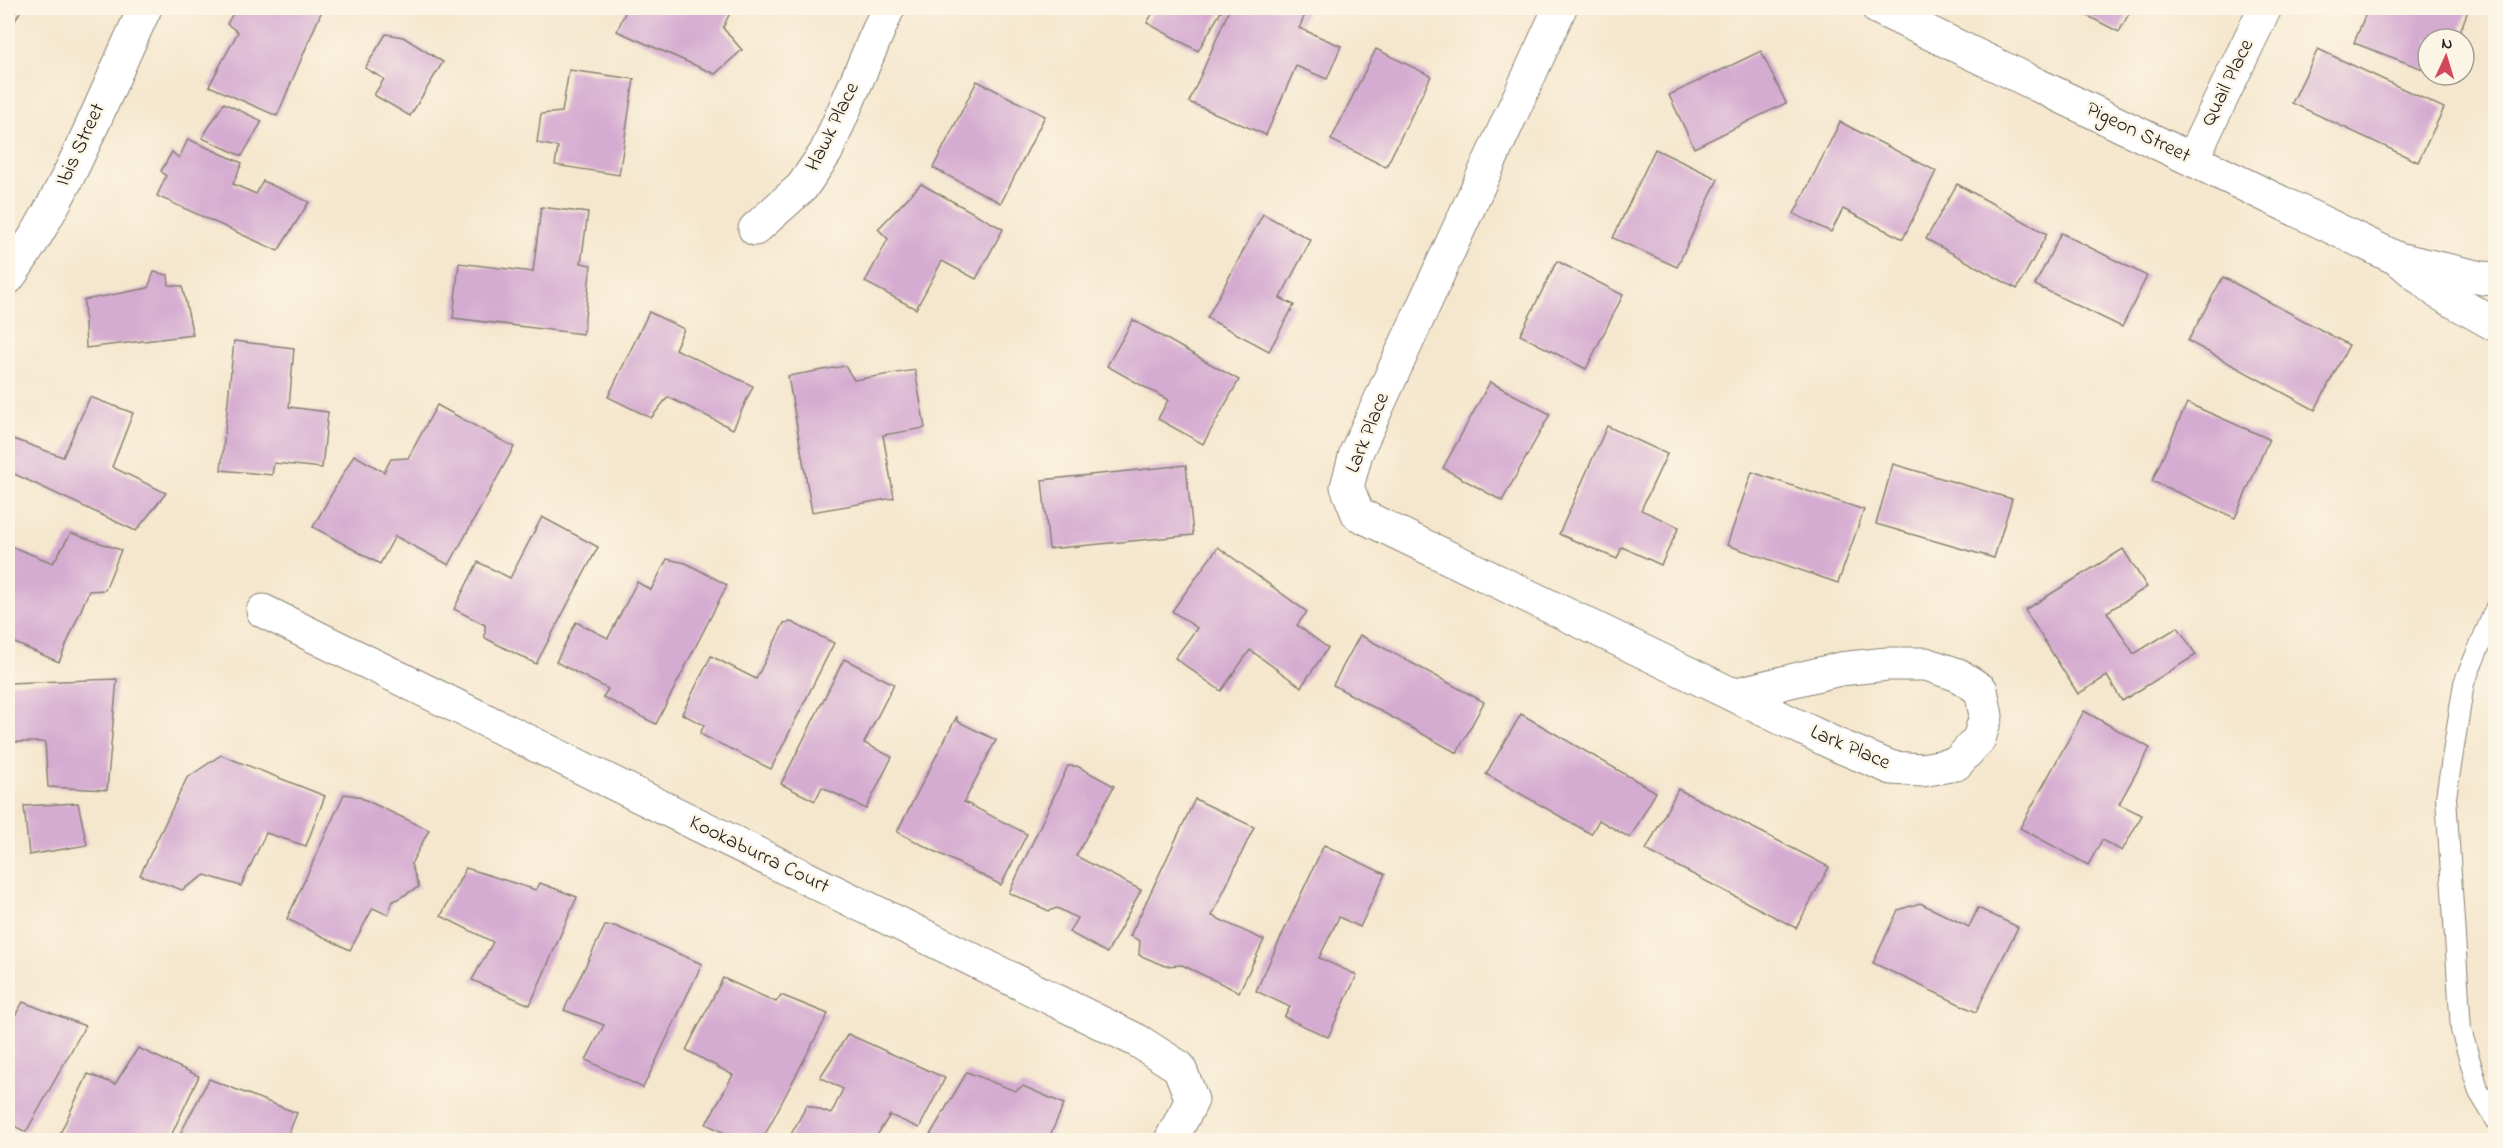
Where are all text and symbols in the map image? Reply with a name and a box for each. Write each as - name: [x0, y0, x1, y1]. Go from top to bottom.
- north arrow: [2416, 27, 2476, 87]
- text: N: [2441, 32, 2453, 56]
- street label: Quail Place: [2194, 34, 2262, 132]
- street label: Hawk Place: [799, 77, 868, 177]
- street label: Pigeon Street: [2080, 95, 2195, 173]
- street label: Ibis Street: [49, 98, 113, 192]
- street label: Lark Place: [1338, 388, 1398, 478]
- street label: Lark Place: [1805, 718, 1895, 779]
- street label: Kookaburra Court: [684, 808, 834, 902]

